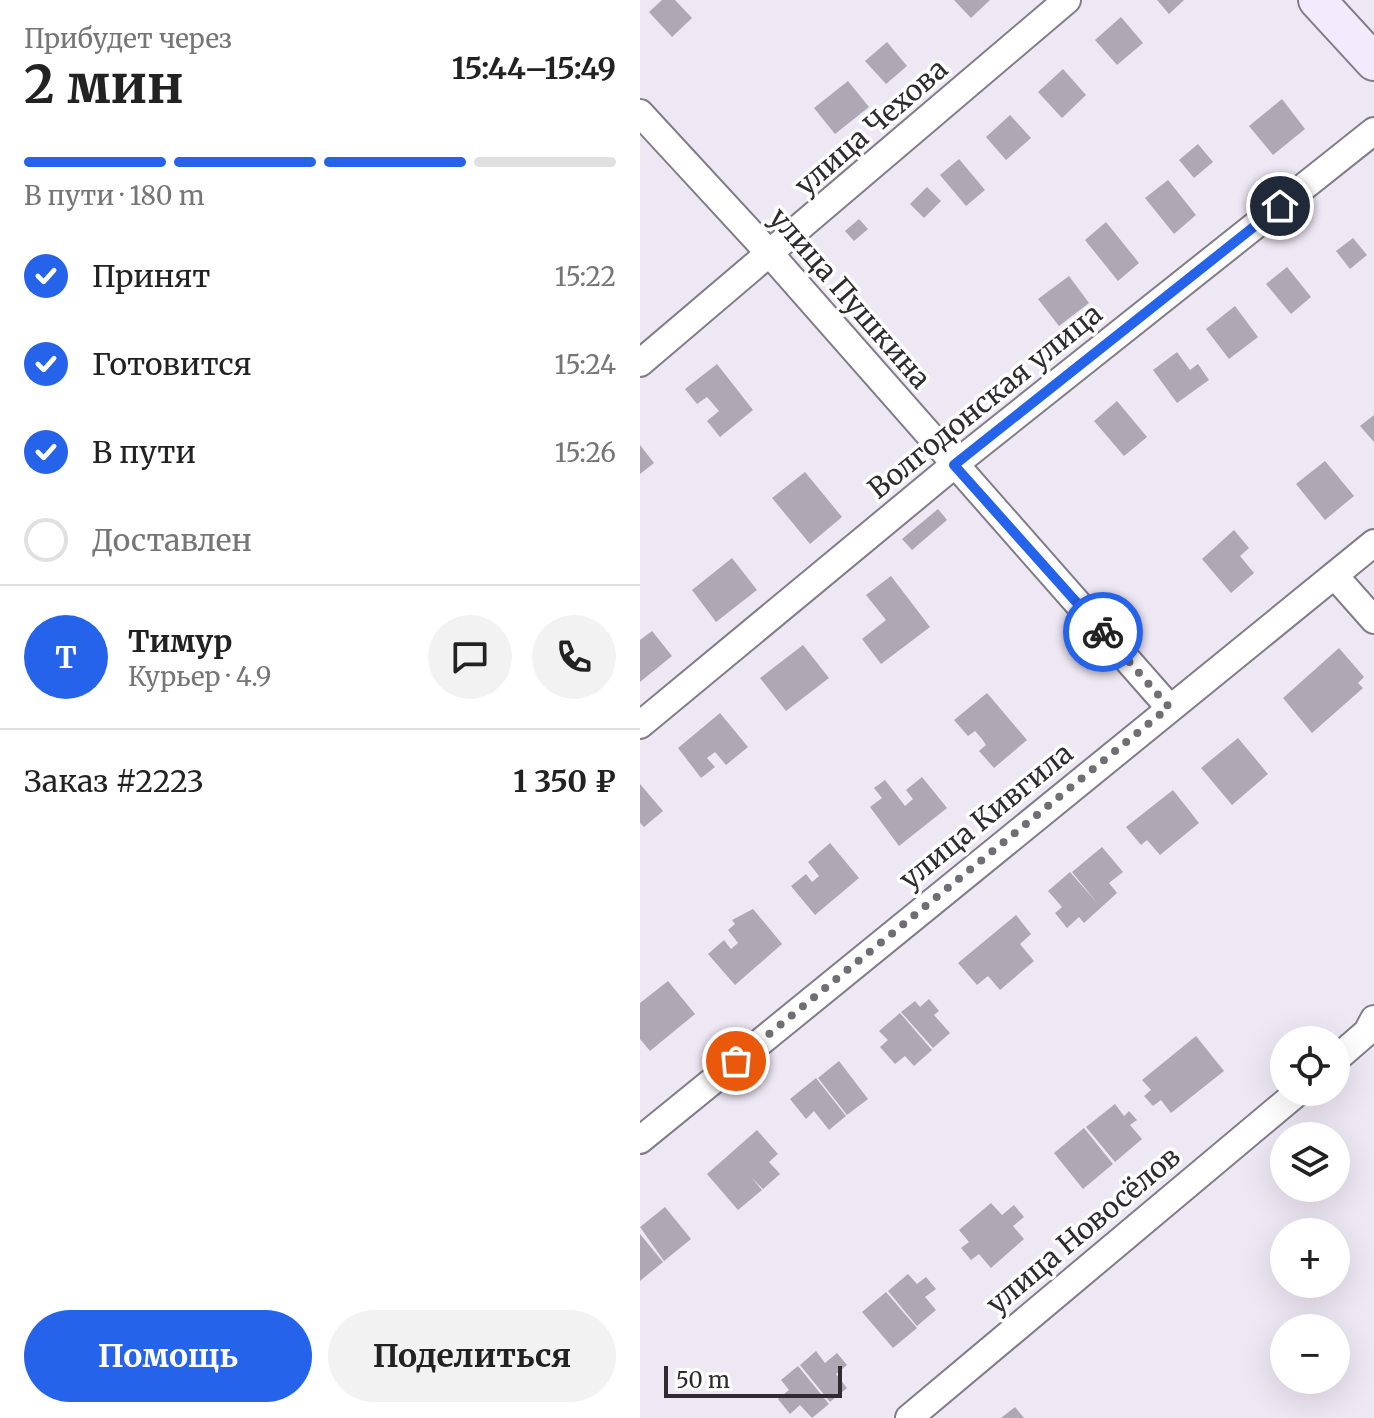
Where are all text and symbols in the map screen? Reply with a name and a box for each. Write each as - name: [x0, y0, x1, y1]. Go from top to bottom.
- text: Прибудет через: [24, 22, 232, 55]
- text: 15:44–15:49: [452, 49, 616, 87]
- street label: улица Чехова: [787, 51, 955, 203]
- text: 2 мин: [24, 52, 184, 117]
- pin: [1246, 172, 1314, 240]
- text: В пути · 180 m: [24, 179, 205, 212]
- icon: home: [1258, 184, 1302, 228]
- street label: улица Пушкина: [762, 200, 938, 396]
- icon: check: [24, 254, 68, 298]
- text: Принят: [92, 257, 211, 295]
- text: 15:22: [555, 260, 616, 293]
- street label: Волгодонская улица: [861, 296, 1109, 506]
- icon: check: [24, 342, 68, 386]
- text: Готовится: [92, 345, 252, 383]
- text: 15:24: [555, 348, 616, 381]
- icon: check: [24, 430, 68, 474]
- text: В пути: [92, 433, 196, 471]
- text: 15:26: [555, 436, 616, 469]
- text: Доставлен: [92, 521, 252, 559]
- courier: [1063, 592, 1143, 672]
- icon: bike: [1081, 610, 1125, 654]
- button: chat: [428, 615, 512, 699]
- button: phone: [532, 615, 616, 699]
- text: Тимур: [128, 622, 232, 660]
- text: Т: [55, 638, 77, 676]
- text: Курьер · 4.9: [128, 660, 272, 693]
- street label: улица Кивгила: [892, 735, 1080, 897]
- text: Заказ #2223: [24, 762, 204, 800]
- text: 1 350 ₽: [513, 762, 616, 800]
- map controls: [1270, 1026, 1350, 1394]
- button: locate: [1270, 1026, 1350, 1106]
- pin: [702, 1027, 770, 1095]
- icon: bag: [714, 1039, 758, 1083]
- button: layers: [1270, 1122, 1350, 1202]
- street label: улица Новосёлов: [979, 1138, 1187, 1322]
- button: +: [1270, 1218, 1350, 1298]
- button: Помощь: [24, 1310, 312, 1402]
- button: Поделиться: [328, 1310, 616, 1402]
- button: −: [1270, 1314, 1350, 1394]
- scale bar: [664, 1362, 842, 1398]
- text: 50 m: [676, 1366, 730, 1394]

